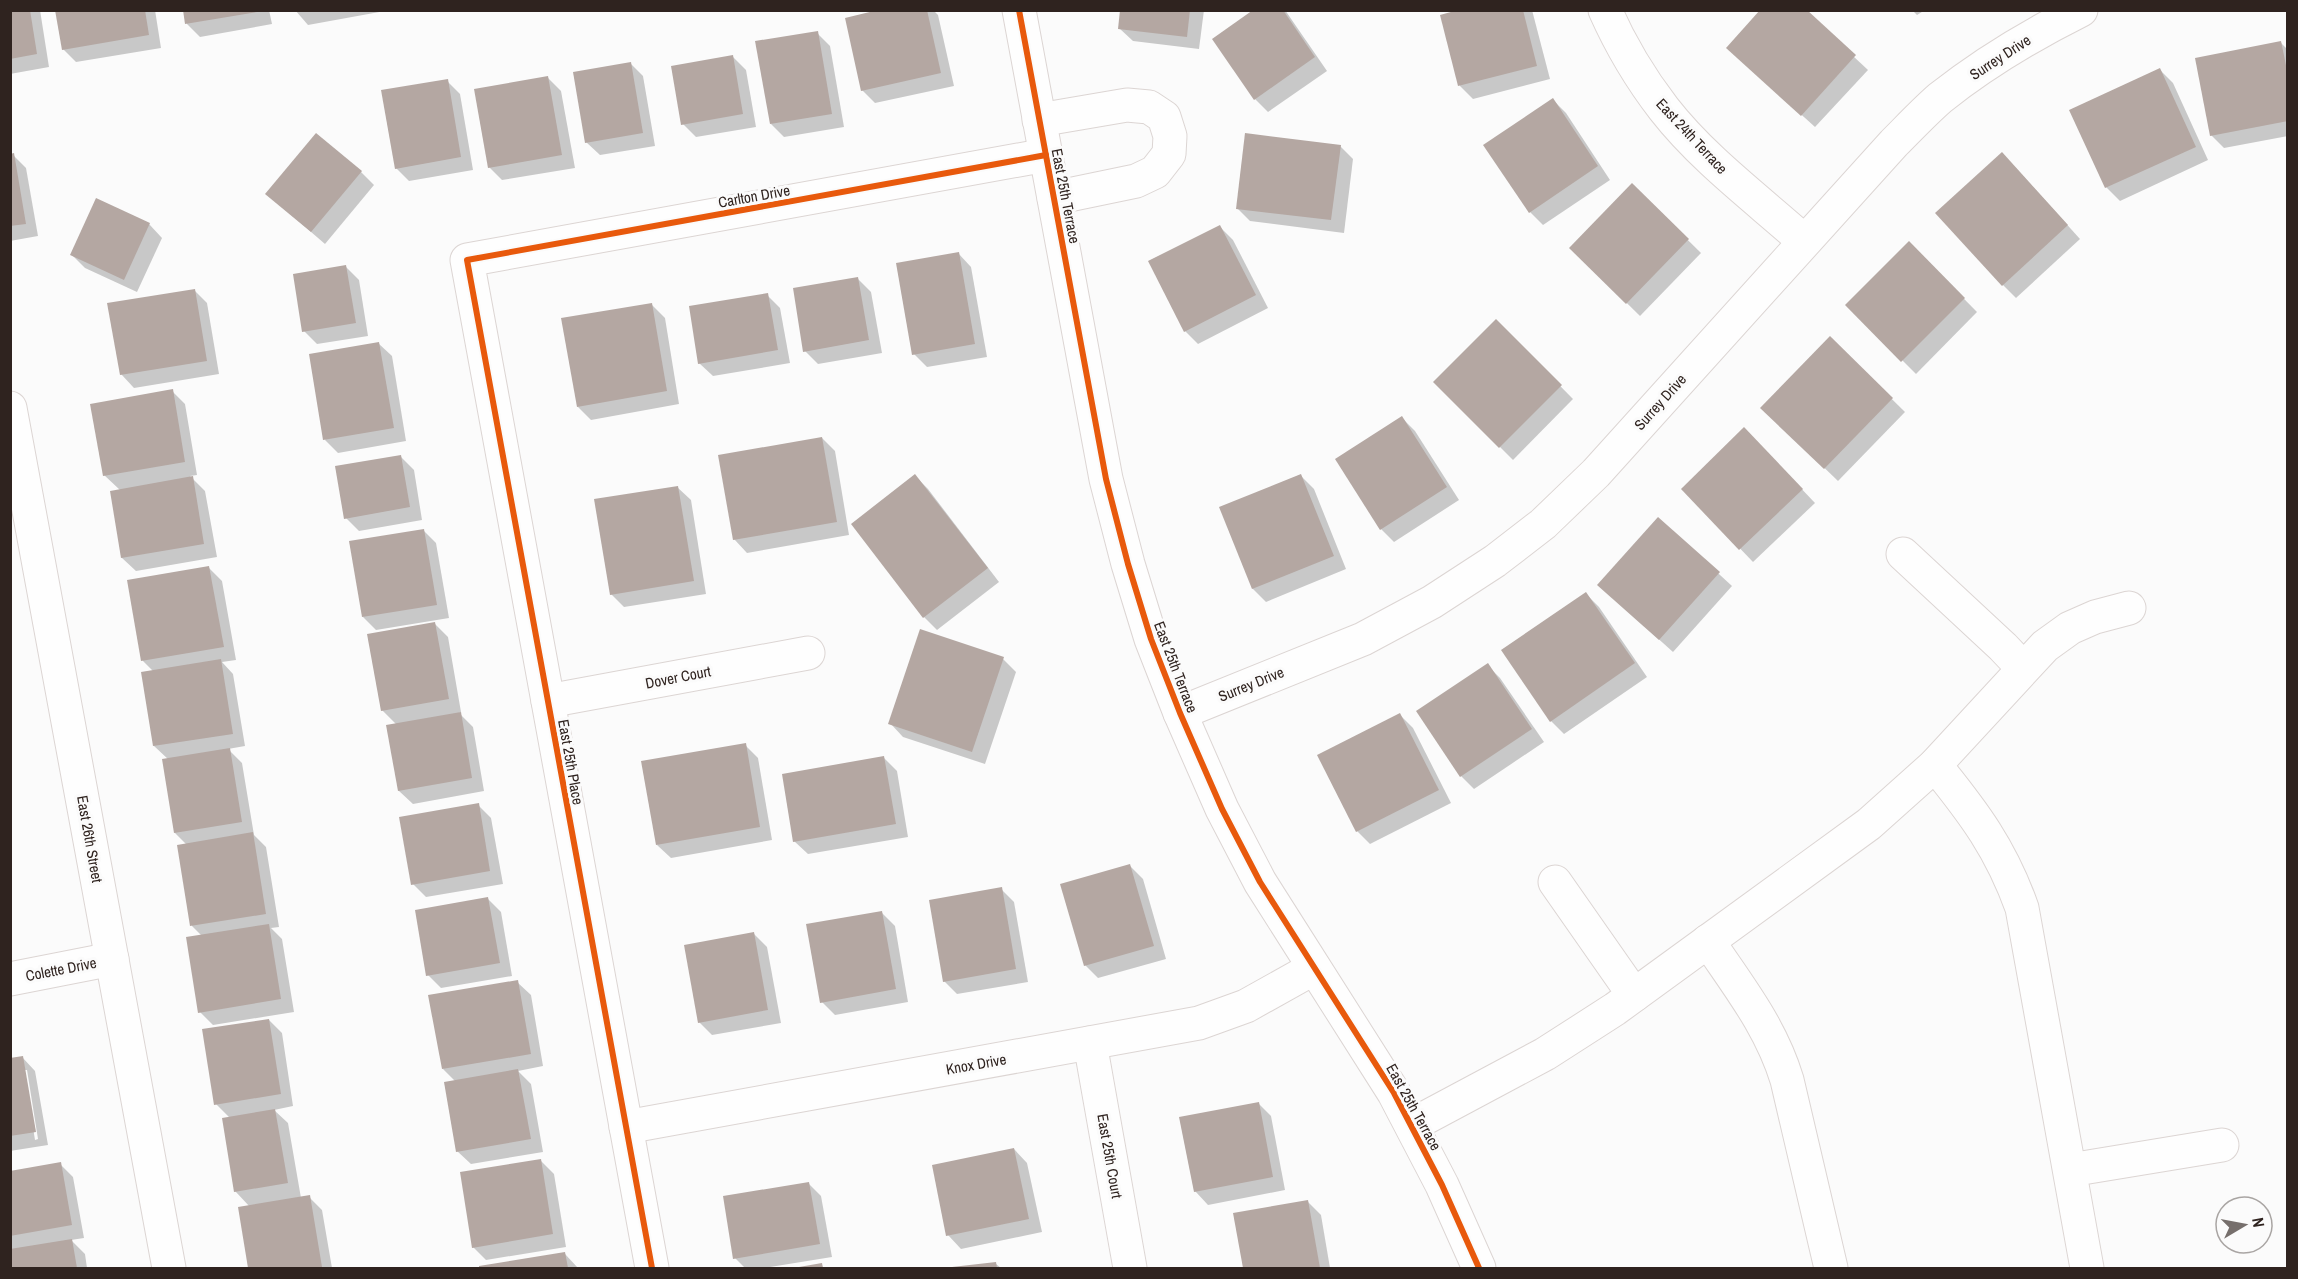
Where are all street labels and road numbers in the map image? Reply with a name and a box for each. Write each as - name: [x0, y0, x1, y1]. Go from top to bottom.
- street label: Surrey Drive: [1965, 29, 2035, 85]
- street label: East 24th Terrace: [1652, 94, 1733, 178]
- street label: East 25th Terrace: [1047, 147, 1086, 245]
- street label: Carlton Drive: [717, 179, 792, 213]
- street label: Surrey Drive: [1629, 369, 1691, 435]
- street label: East 25th Terrace: [1149, 618, 1203, 716]
- street label: Dover Court: [643, 660, 713, 694]
- street label: Surrey Drive: [1215, 661, 1287, 707]
- street label: East 25th Place: [553, 718, 589, 806]
- street label: East 26th Street: [72, 794, 108, 885]
- street label: Colette Drive: [24, 952, 98, 986]
- street label: Knox Drive: [944, 1048, 1008, 1080]
- street label: East 25th Terrace: [1381, 1060, 1447, 1154]
- street label: East 25th Court: [1092, 1112, 1128, 1200]

